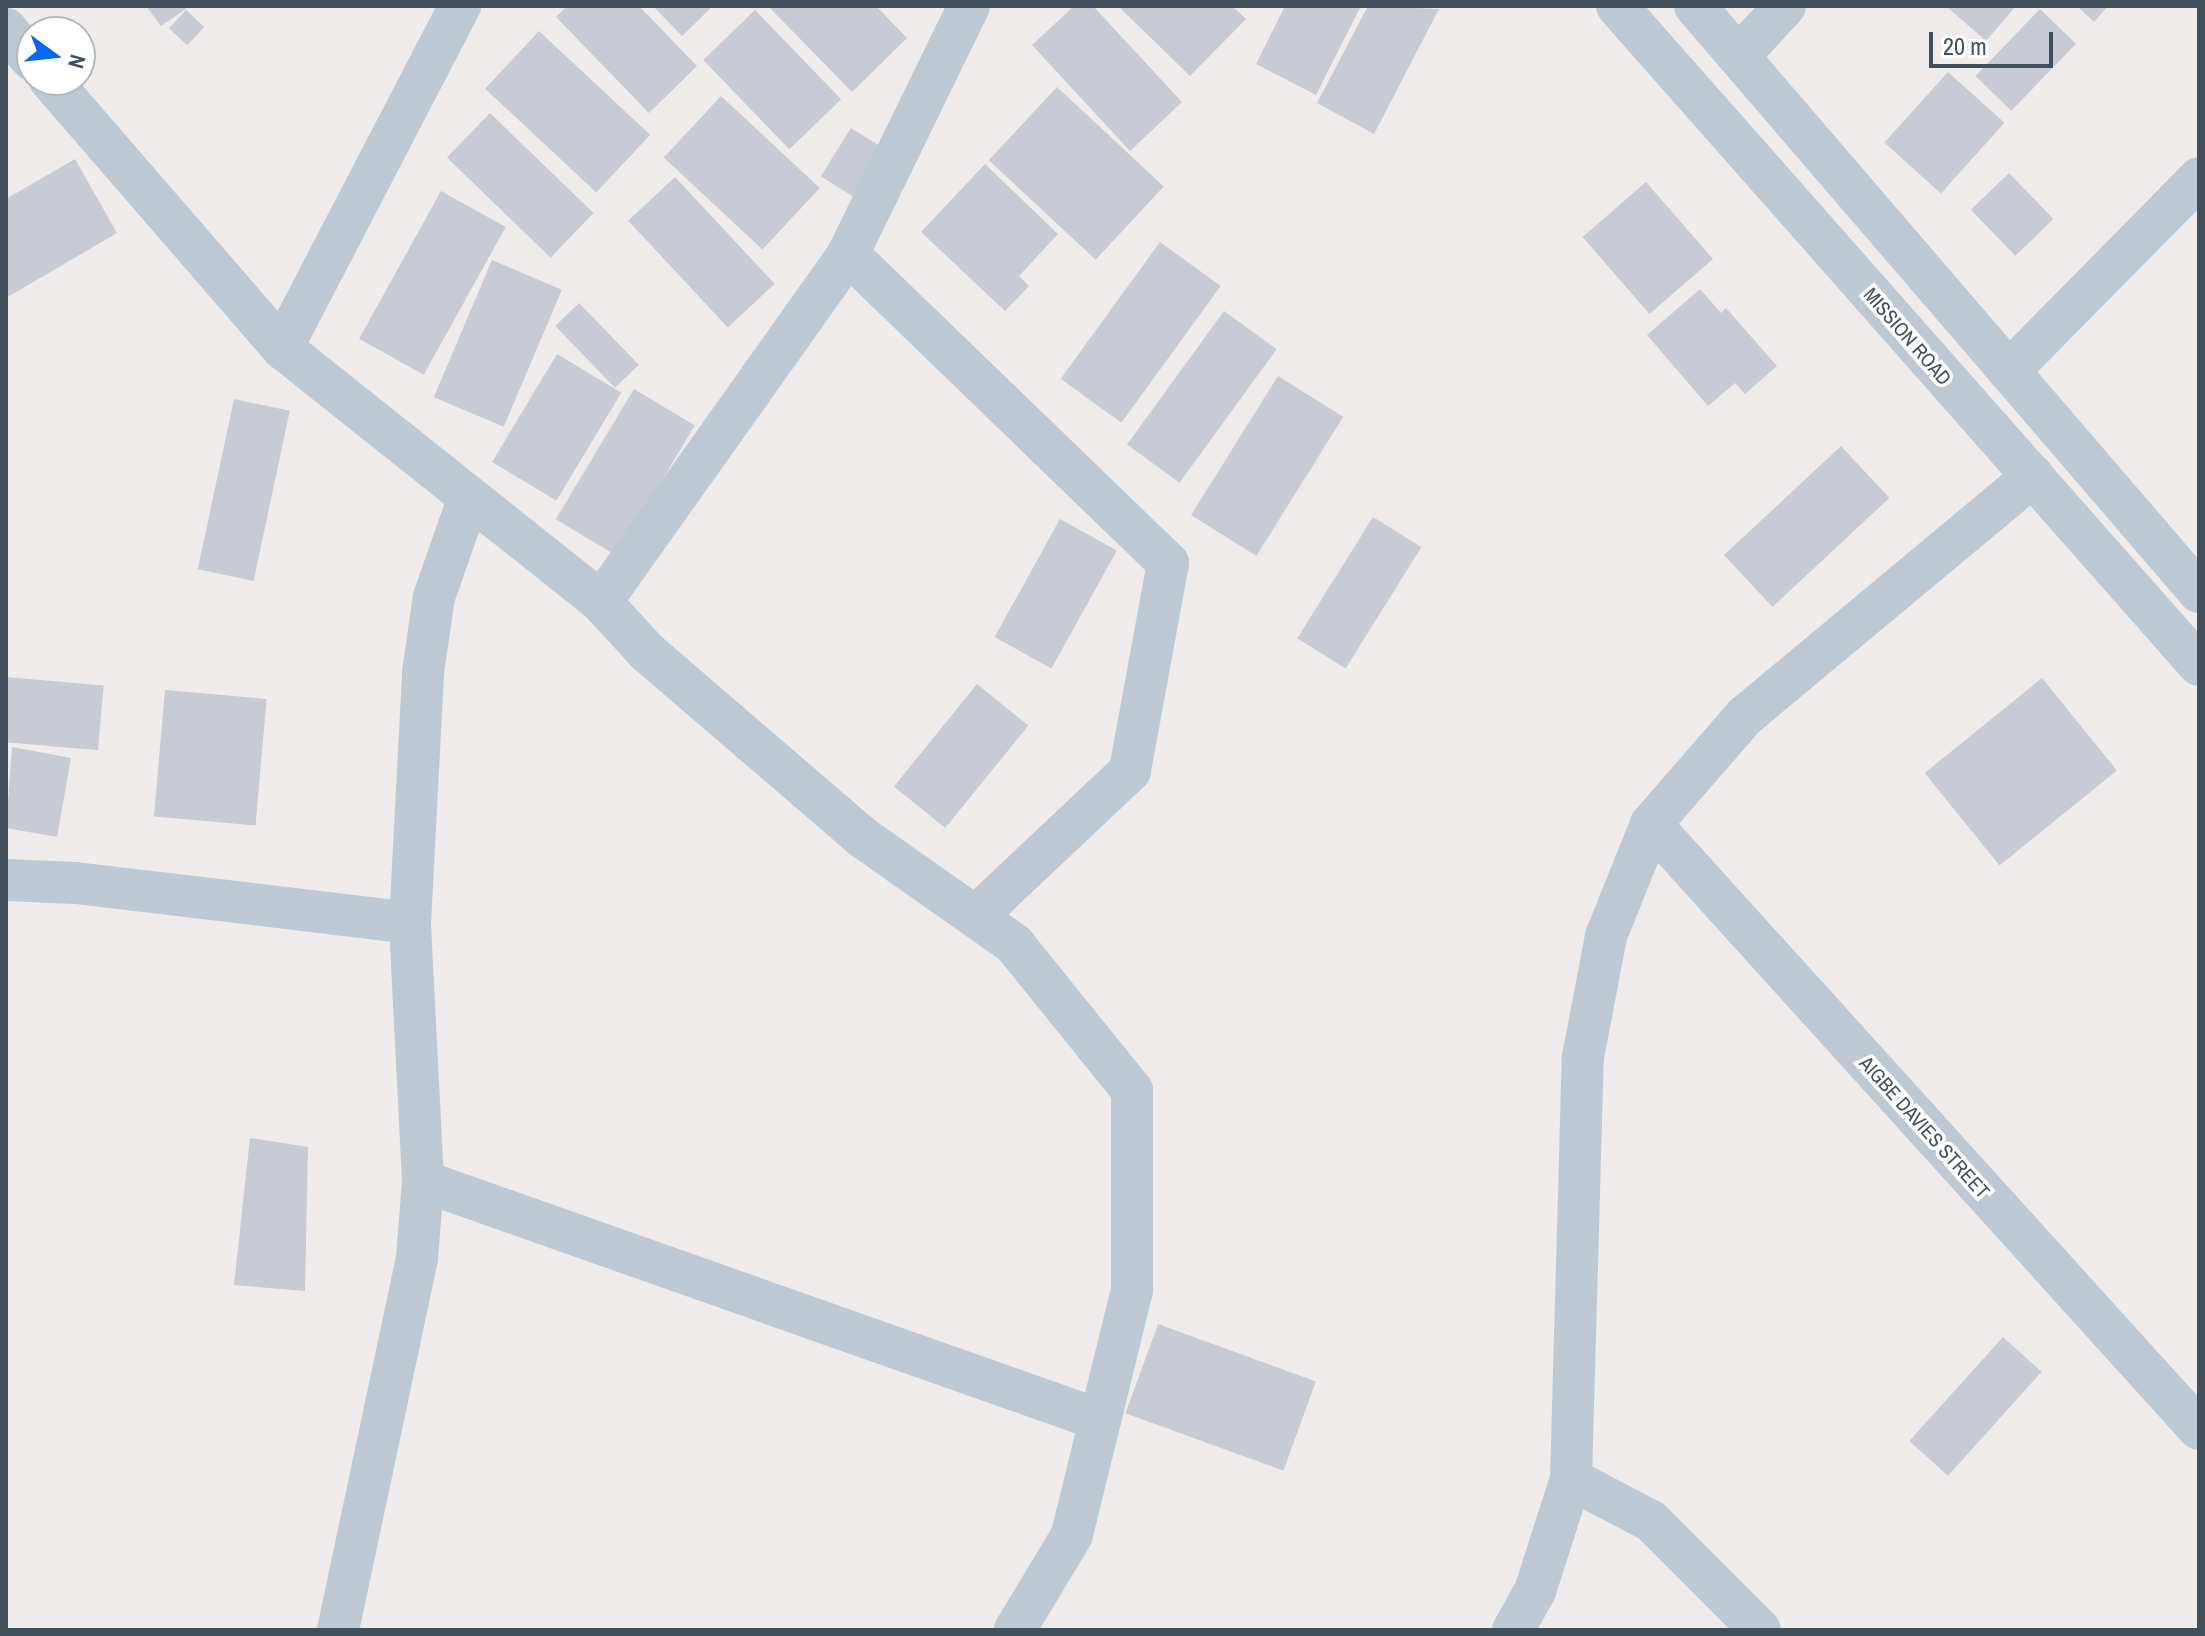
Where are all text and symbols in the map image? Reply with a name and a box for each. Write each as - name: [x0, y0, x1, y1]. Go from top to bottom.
- north arrow: [16, 16, 96, 96]
- scale bar: [1933, 16, 2057, 66]
- text: 20 m: [1943, 30, 1987, 62]
- text: N: [61, 52, 93, 72]
- street label: MISSION ROAD: [1859, 282, 1957, 390]
- street label: AIGBE DAVIES STREET: [1855, 1051, 1995, 1203]

